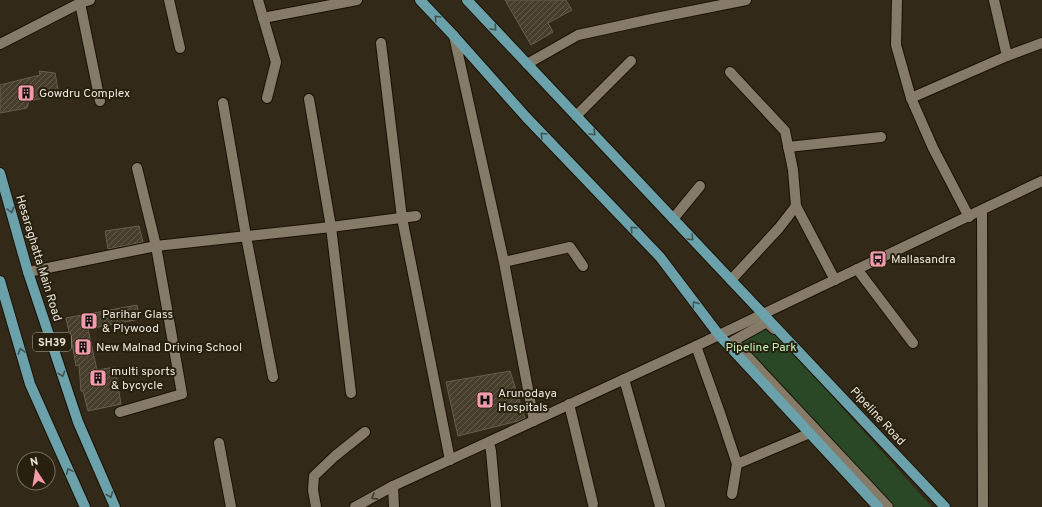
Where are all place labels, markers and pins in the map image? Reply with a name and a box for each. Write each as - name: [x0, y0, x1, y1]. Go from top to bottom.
- building icon: Gowdru Complex: [16, 83, 36, 103]
- place label: Gowdru Complex: [39, 86, 130, 102]
- bus stop icon: Mallasandra: [868, 249, 888, 269]
- place label: Mallasandra: [891, 252, 956, 268]
- place label: Parihar Glass & Plywood: [102, 307, 173, 337]
- building icon: Parihar Glass & Plywood: [79, 311, 99, 331]
- building icon: New Malnad Driving School: [73, 337, 93, 357]
- place label: New Malnad Driving School: [96, 340, 242, 356]
- place label: multi sports & bycycle: [111, 364, 175, 394]
- building icon: multi sports & bycycle: [88, 368, 108, 388]
- place label: Arunodaya Hospitals: [498, 386, 557, 416]
- hospital icon: Arunodaya Hospitals: [475, 390, 495, 410]

